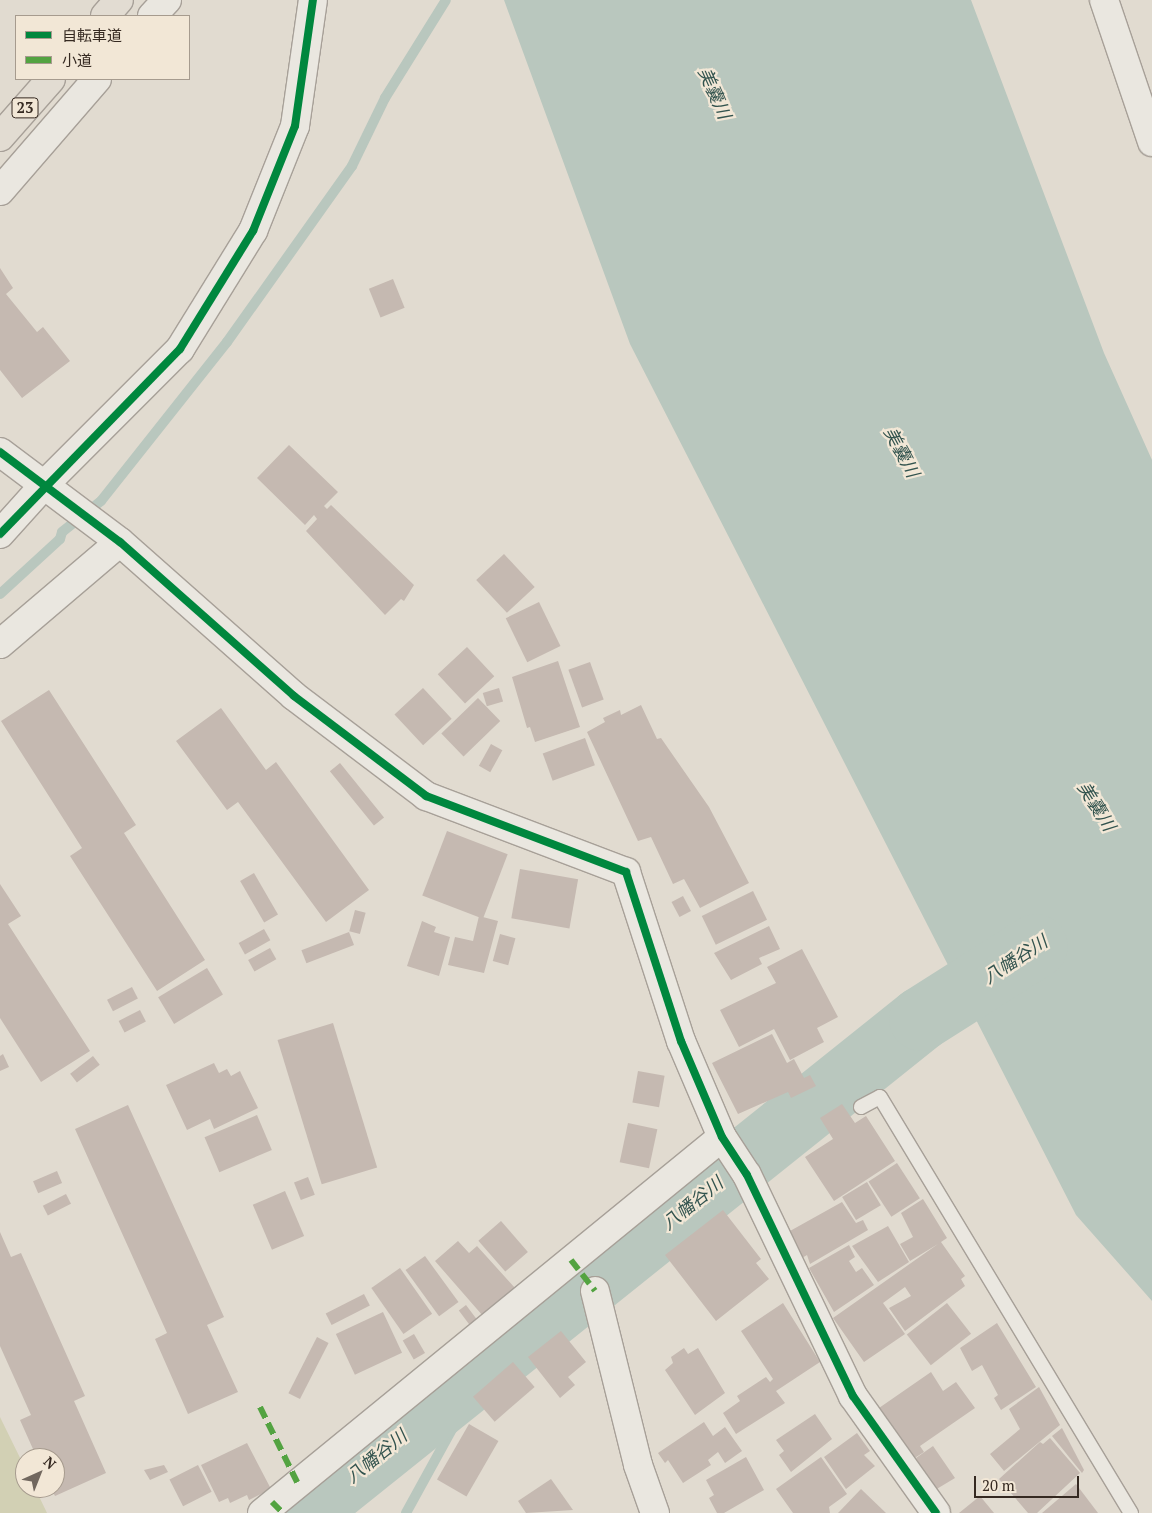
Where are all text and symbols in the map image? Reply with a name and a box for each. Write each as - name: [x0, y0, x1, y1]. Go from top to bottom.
- legend: [15, 15, 190, 80]
- text: 自転車道: [62, 25, 122, 45]
- text: 小道: [62, 50, 92, 70]
- water label: 美嚢川: [694, 64, 736, 122]
- road number: 23: [11, 96, 39, 120]
- water label: 美嚢川: [880, 423, 924, 481]
- water label: 美嚢川: [1074, 777, 1120, 835]
- water label: 八幡谷川: [979, 930, 1051, 988]
- water label: 八幡谷川: [657, 1172, 727, 1234]
- water label: 八幡谷川: [341, 1425, 411, 1487]
- north arrow: [15, 1448, 65, 1498]
- text: N: [40, 1452, 60, 1473]
- scale bar: [977, 1466, 1082, 1498]
- text: 20 m: [982, 1475, 1015, 1495]

